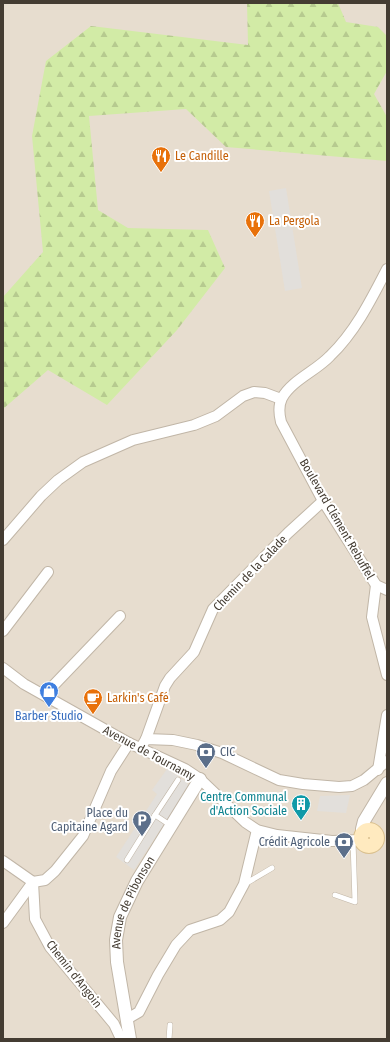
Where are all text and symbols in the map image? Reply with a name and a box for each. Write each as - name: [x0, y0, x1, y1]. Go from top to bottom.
- restaurant icon: Le Candille: [150, 145, 172, 173]
- place label: Le Candille: [175, 149, 229, 163]
- restaurant icon: La Pergola: [244, 210, 266, 238]
- place label: La Pergola: [269, 214, 320, 228]
- street label: Boulevard Clément Rebuffel: [297, 456, 377, 582]
- street label: Chemin de la Calade: [210, 532, 290, 614]
- shop icon: Barber Studio: [38, 680, 60, 708]
- cafe icon: Larkin's Café: [82, 687, 104, 715]
- place label: Larkin's Café: [107, 691, 169, 705]
- place label: Barber Studio: [15, 709, 83, 723]
- street label: Avenue de Tournamy: [100, 723, 198, 784]
- bank icon: CIC: [195, 741, 217, 769]
- place label: CIC: [220, 745, 235, 759]
- place label: Centre Communal d'Action Sociale: [200, 790, 287, 818]
- building icon: Centre Communal d'Action Sociale: [290, 793, 312, 821]
- place label: Place du Capitaine Agard: [51, 806, 128, 834]
- parking icon: Place du Capitaine Agard: [131, 809, 153, 837]
- bank icon: Crédit Agricole: [333, 831, 355, 859]
- place label: Crédit Agricole: [259, 835, 330, 849]
- street label: Avenue de Pibonson: [109, 854, 158, 950]
- street label: Chemin d'Angoin: [43, 937, 105, 1011]

